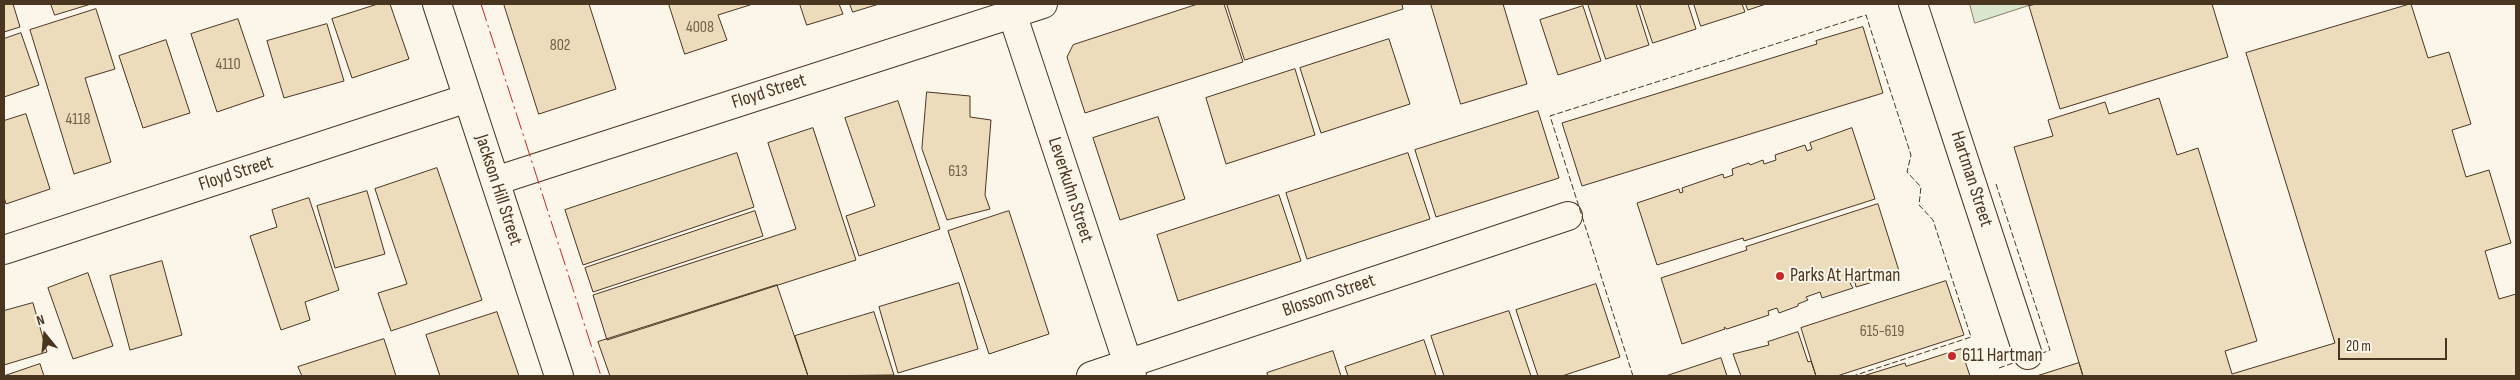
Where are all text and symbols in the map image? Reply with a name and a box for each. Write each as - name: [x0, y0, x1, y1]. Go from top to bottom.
- house number: 4008: [686, 18, 714, 38]
- house number: 802: [550, 36, 570, 56]
- house number: 4110: [215, 55, 241, 75]
- street label: Floyd Street: [729, 69, 809, 115]
- house number: 4118: [66, 110, 90, 130]
- street label: Hartman Street: [1945, 128, 1997, 230]
- street label: Jackson Hill Street: [469, 132, 527, 248]
- street label: Leverkuhn Street: [1042, 135, 1098, 245]
- street label: Floyd Street: [196, 151, 276, 197]
- house number: 613: [948, 162, 968, 182]
- place label: Parks At Hartman: [1790, 265, 1900, 287]
- street label: Blossom Street: [1280, 270, 1378, 322]
- marker: Parks At Hartman: [1774, 270, 1786, 282]
- north arrow: [20, 310, 70, 360]
- text: N: [34, 311, 47, 329]
- house number: 615-619: [1860, 322, 1904, 342]
- scale bar: [2340, 328, 2449, 360]
- text: 20 m: [2346, 337, 2371, 356]
- place label: 611 Hartman: [1962, 345, 2043, 367]
- marker: 611 Hartman: [1946, 350, 1958, 362]

